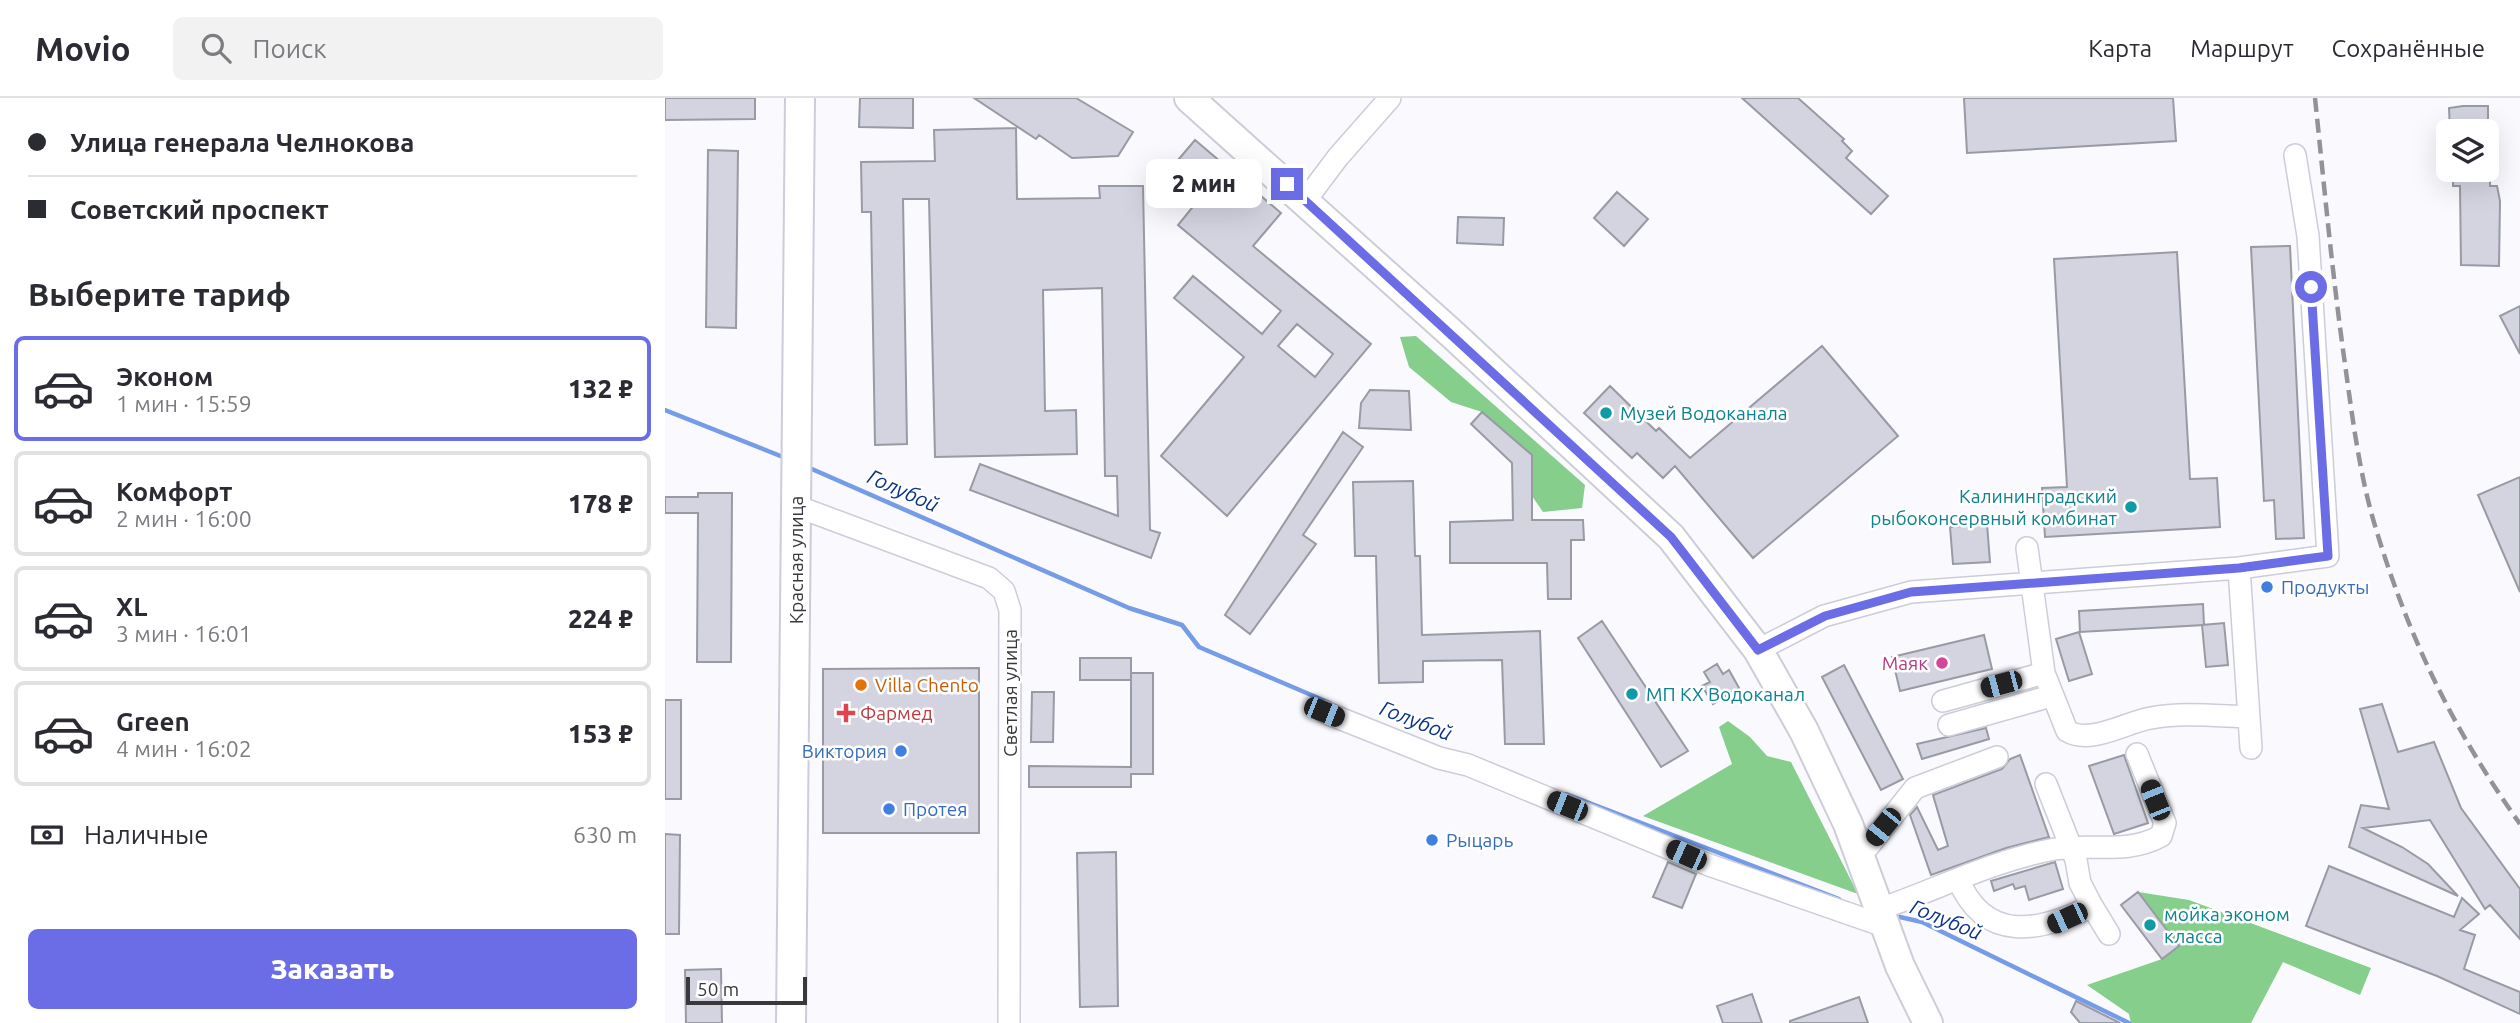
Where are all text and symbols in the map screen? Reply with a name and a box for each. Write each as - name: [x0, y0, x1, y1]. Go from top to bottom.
- search box: [173, 17, 663, 80]
- icon: search: [197, 29, 235, 67]
- text: Movio: [35, 30, 131, 67]
- text: Поиск: [253, 34, 327, 63]
- text: Карта: [2088, 35, 2152, 62]
- text: Маршрут: [2190, 35, 2294, 62]
- text: Сохранённые: [2332, 35, 2485, 62]
- map controls: [2436, 119, 2499, 182]
- button: layers: [2436, 119, 2499, 182]
- text: Улица генерала Челнокова: [70, 128, 414, 157]
- callout: 2 мин: [1147, 160, 1263, 208]
- route end: [1271, 168, 1303, 200]
- text: 2 мин: [1172, 171, 1236, 196]
- text: Советский проспект: [70, 195, 329, 224]
- route start: [2295, 271, 2327, 303]
- text: Выберите тариф: [28, 276, 291, 312]
- icon: car: [32, 357, 95, 420]
- text: Эконом: [116, 362, 213, 391]
- text: 132 ₽: [568, 374, 633, 403]
- text: 1 мин · 15:59: [116, 391, 252, 416]
- place label: Музей Водоканала: [1620, 402, 1788, 424]
- marker: Музей Водоканала: [1598, 405, 1614, 421]
- water label: Голубой: [864, 464, 943, 516]
- icon: car: [32, 472, 95, 535]
- text: Комфорт: [116, 477, 232, 506]
- place label: Калининградский рыбоконсервный комбинат: [1870, 485, 2118, 529]
- text: 178 ₽: [568, 489, 633, 518]
- street label: Красная улица: [785, 496, 807, 624]
- marker: Калининградский рыбоконсервный комбинат: [2123, 499, 2139, 515]
- text: 2 мин · 16:00: [116, 506, 252, 531]
- place label: Продукты: [2281, 576, 2369, 598]
- marker: Продукты: [2259, 579, 2275, 595]
- icon: car: [32, 587, 95, 650]
- text: XL: [116, 592, 147, 621]
- text: 224 ₽: [568, 604, 633, 633]
- text: 3 мин · 16:01: [116, 621, 252, 646]
- street label: Светлая улица: [999, 629, 1021, 757]
- place label: Маяк: [1882, 652, 1928, 674]
- marker: Маяк: [1934, 655, 1950, 671]
- car: [1978, 668, 2025, 700]
- place label: Villa Chento: [875, 674, 979, 696]
- marker: Villa Chento: [853, 677, 869, 693]
- place label: МП КХ Водоканал: [1646, 683, 1805, 705]
- marker: МП КХ Водоканал: [1624, 686, 1640, 702]
- car: [1301, 694, 1348, 730]
- water label: Голубой: [1377, 695, 1456, 745]
- icon: car: [32, 702, 95, 765]
- place label: Фармед: [860, 702, 933, 724]
- marker: Фармед: [838, 705, 854, 721]
- text: Green: [116, 707, 190, 736]
- text: 153 ₽: [568, 719, 633, 748]
- text: 4 мин · 16:02: [116, 736, 252, 761]
- place label: Виктория: [802, 740, 887, 762]
- marker: Виктория: [893, 743, 909, 759]
- car: [2138, 777, 2173, 823]
- car: [1544, 788, 1591, 824]
- place label: Протея: [903, 798, 968, 820]
- marker: Протея: [881, 801, 897, 817]
- car: [1862, 804, 1905, 850]
- icon: cash: [28, 816, 66, 854]
- text: Наличные: [84, 820, 209, 849]
- text: 630 m: [573, 822, 637, 847]
- place label: Рыцарь: [1446, 829, 1513, 851]
- marker: Рыцарь: [1424, 832, 1440, 848]
- car: [1663, 837, 1710, 873]
- water label: Голубой: [1907, 894, 1986, 944]
- car: [2044, 900, 2091, 936]
- place label: мойка эконом класса: [2164, 903, 2290, 947]
- marker: мойка эконом класса: [2142, 917, 2158, 933]
- button: Заказать: [28, 929, 637, 1009]
- scale bar: [686, 974, 807, 1006]
- text: 50 m: [697, 978, 739, 1000]

